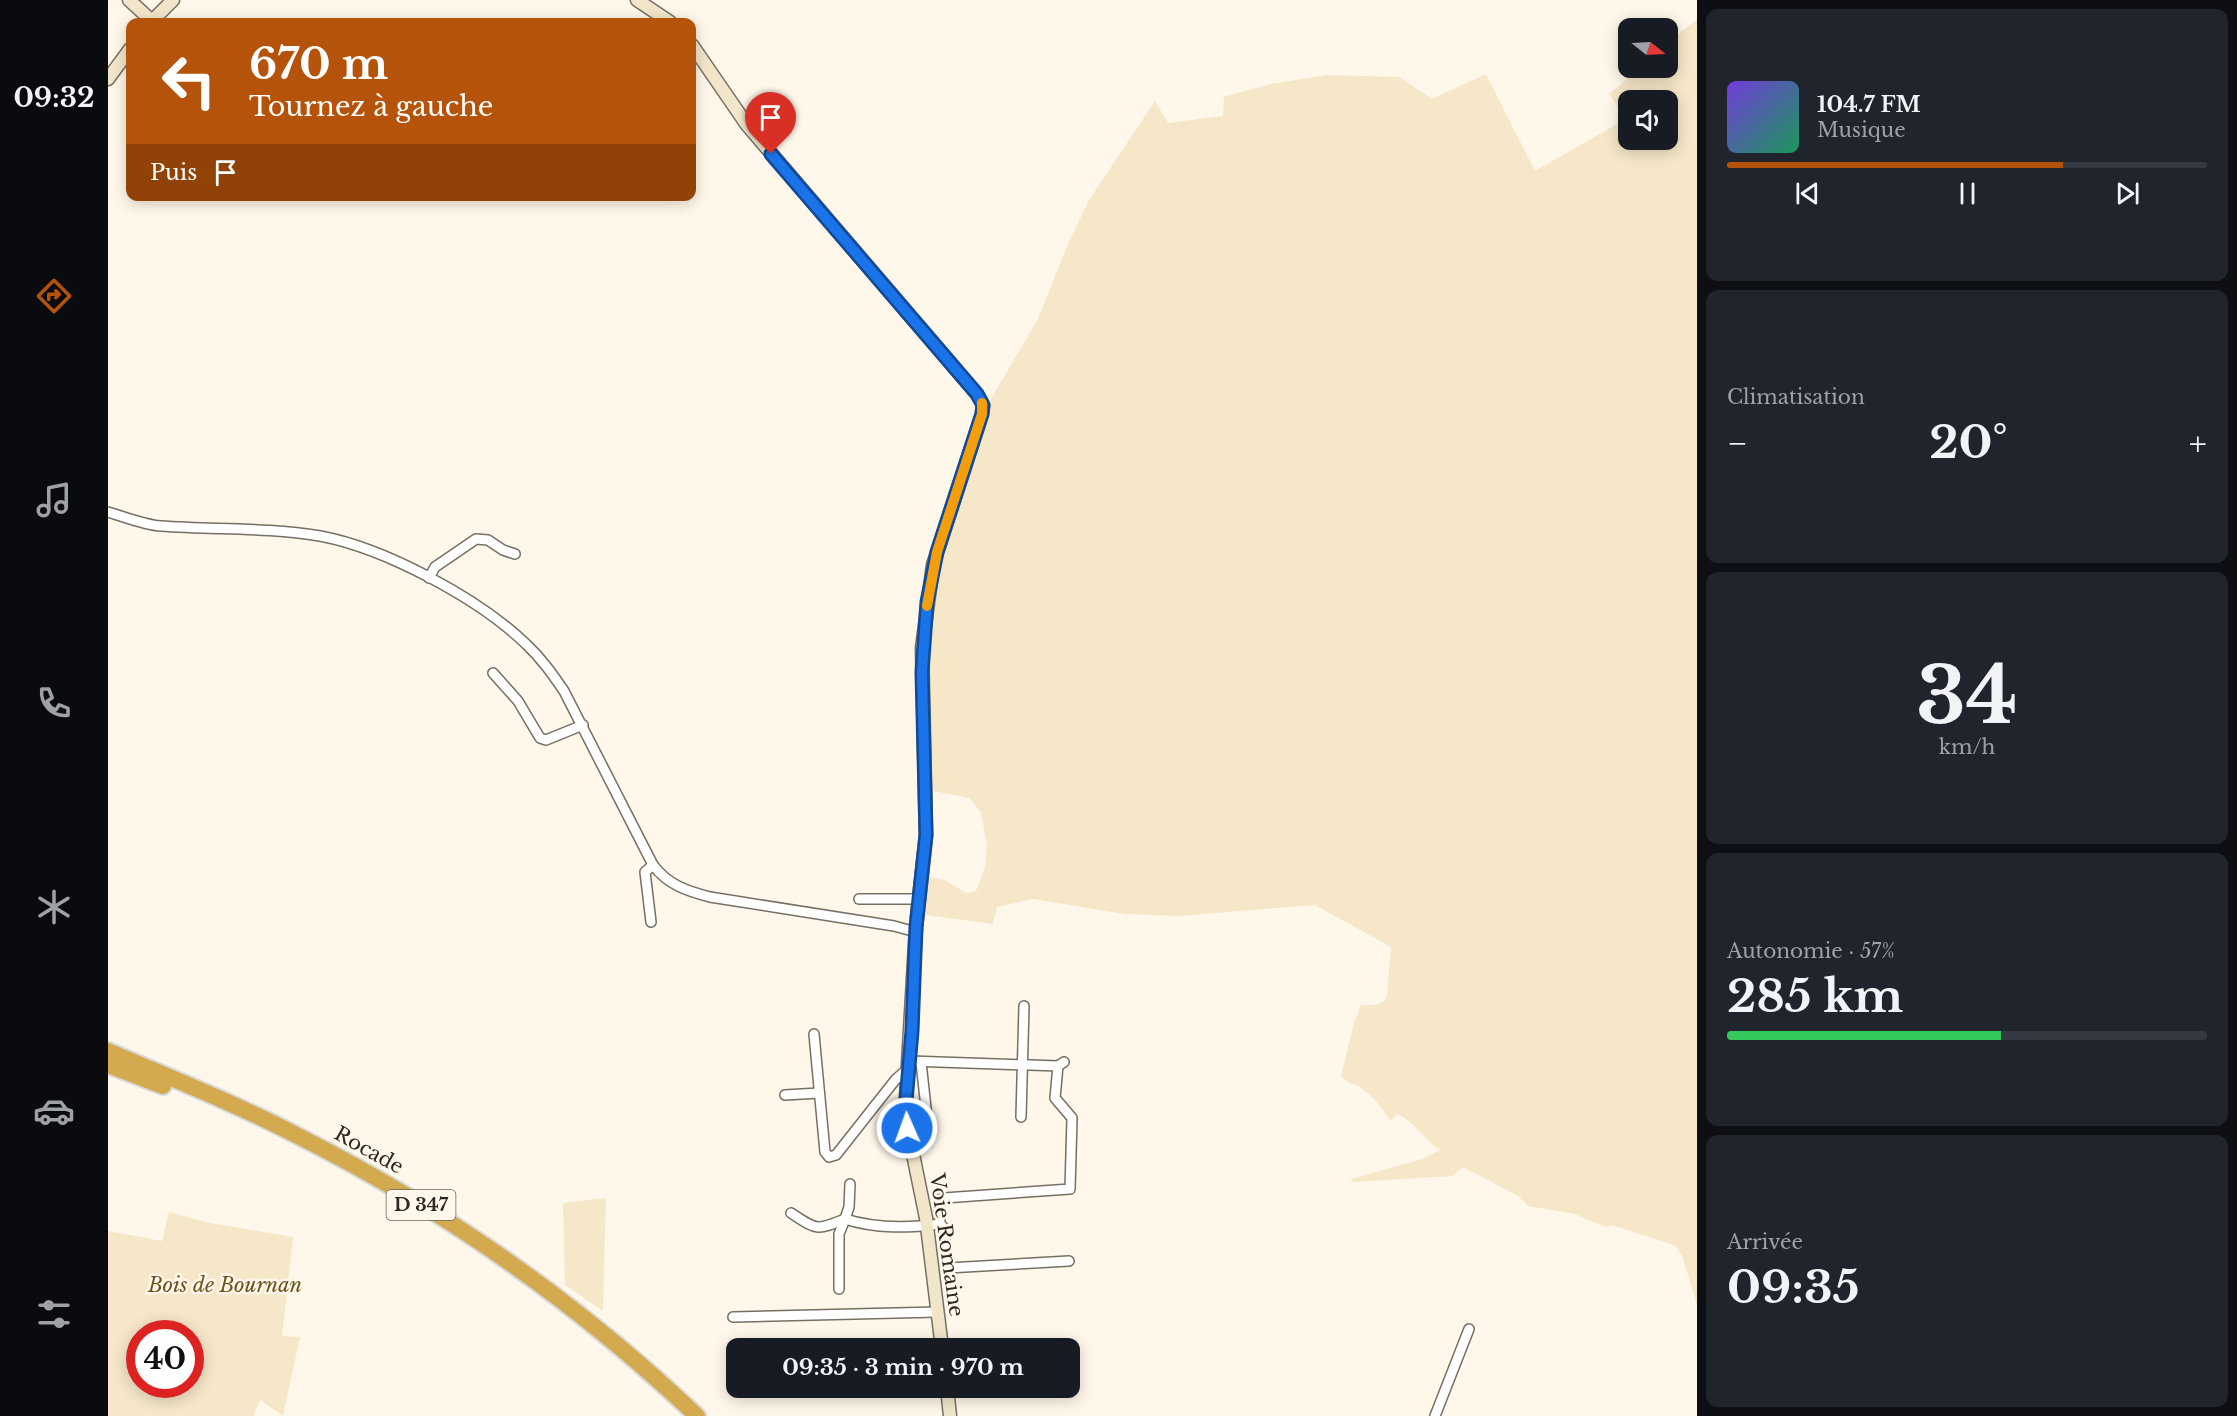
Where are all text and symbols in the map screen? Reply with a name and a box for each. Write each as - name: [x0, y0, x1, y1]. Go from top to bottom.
- north arrow: [1618, 18, 1678, 78]
- map controls: [1618, 18, 1678, 150]
- text: 670 m: [249, 38, 388, 90]
- icon: left: [150, 42, 228, 120]
- text: 09:32: [13, 81, 95, 114]
- text: Tournez à gauche: [249, 90, 493, 123]
- button: sound: [1618, 90, 1678, 150]
- text: 104.7 FM: [1817, 91, 1921, 118]
- pin: [745, 92, 796, 154]
- icon: arrive: [754, 101, 787, 134]
- text: Musique: [1817, 118, 1906, 142]
- icon: arrive: [209, 156, 242, 189]
- text: Puis: [150, 159, 197, 186]
- icon: previous: [1791, 177, 1824, 210]
- icon: pause: [1951, 177, 1984, 210]
- icon: next: [2111, 177, 2144, 210]
- icon: directions: [33, 275, 75, 317]
- text: Climatisation: [1727, 385, 1865, 409]
- text: 20°: [1929, 414, 2008, 470]
- text: −: [1727, 423, 1748, 464]
- text: +: [2189, 423, 2207, 464]
- icon: music: [33, 479, 75, 521]
- text: 34: [1916, 647, 2018, 744]
- icon: phone: [33, 682, 75, 724]
- text: km/h: [1939, 735, 1995, 759]
- icon: climate: [33, 886, 75, 928]
- text: Autonomie · 57%: [1727, 939, 1895, 963]
- text: 285 km: [1727, 968, 1903, 1024]
- icon: car: [33, 1090, 75, 1132]
- position arrow: [875, 1096, 939, 1160]
- street label: Rocade: [330, 1121, 408, 1179]
- street label: Voie Romaine: [925, 1171, 969, 1318]
- road number: D 347: [386, 1190, 456, 1220]
- text: Arrivée: [1727, 1230, 1803, 1254]
- text: 09:35: [1727, 1259, 1860, 1315]
- park label: Bois de Bournan: [147, 1273, 302, 1297]
- icon: filters: [33, 1293, 75, 1335]
- speed limit sign: 40: [126, 1320, 204, 1398]
- text: 09:35 · 3 min · 970 m: [782, 1354, 1024, 1381]

